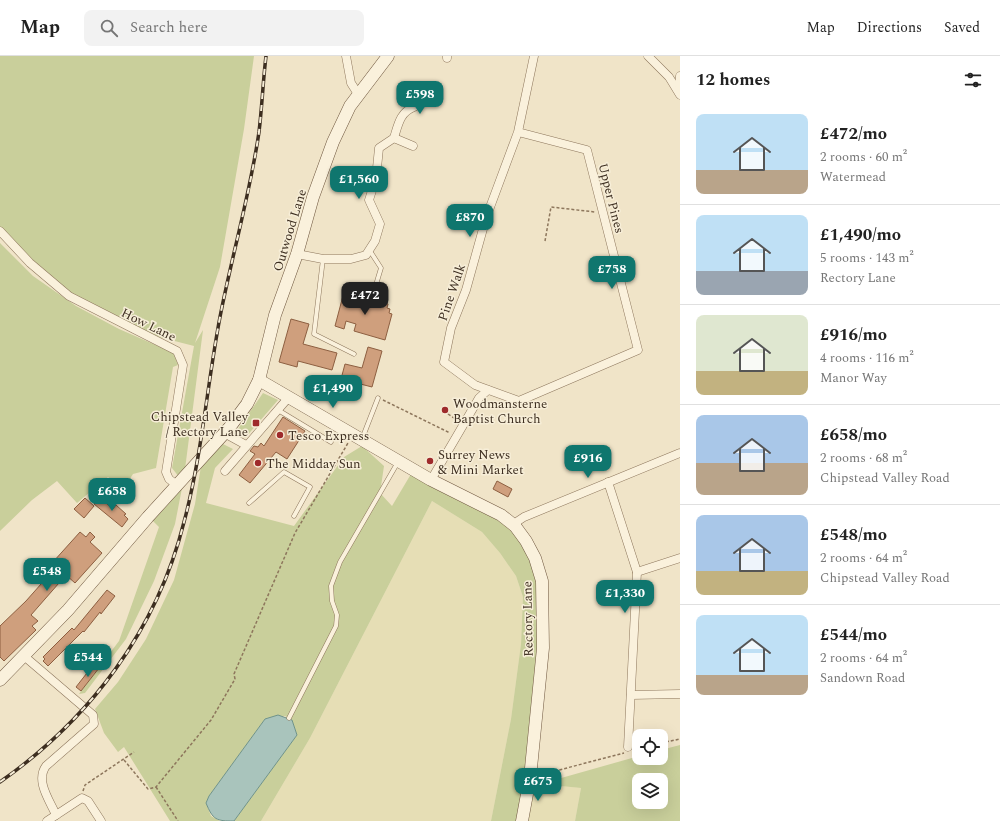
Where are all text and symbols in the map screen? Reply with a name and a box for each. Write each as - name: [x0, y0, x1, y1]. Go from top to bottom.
- search box: [84, 10, 364, 46]
- text: Map: [20, 13, 60, 42]
- text: Search here: [130, 16, 208, 39]
- icon: search: [98, 17, 120, 39]
- text: Map: [807, 17, 835, 38]
- text: Directions: [857, 17, 922, 38]
- text: Saved: [944, 17, 980, 38]
- text: 12 homes: [696, 67, 770, 93]
- icon: filters: [962, 69, 984, 91]
- pin: £598: [396, 81, 444, 115]
- text: £598: [405, 84, 435, 104]
- text: £472/mo: [820, 121, 887, 147]
- icon: home: [728, 130, 776, 178]
- text: 2 rooms · 60 m²: [820, 147, 907, 167]
- street label: Upper Pines: [593, 161, 629, 235]
- pin: £1,560: [326, 166, 392, 200]
- text: Watermead: [820, 167, 886, 187]
- text: £1,560: [339, 169, 379, 189]
- street label: Outwood Lane: [268, 187, 312, 274]
- pin: £870: [446, 204, 494, 238]
- text: £870: [455, 207, 485, 227]
- text: £1,490/mo: [820, 222, 901, 248]
- icon: home: [728, 231, 776, 279]
- text: 5 rooms · 143 m²: [820, 248, 914, 268]
- pin: £758: [588, 256, 636, 290]
- text: £758: [597, 259, 627, 279]
- street label: Pine Walk: [433, 261, 471, 324]
- text: Rectory Lane: [820, 268, 896, 288]
- pin: £472: [341, 282, 389, 316]
- text: £472: [350, 285, 380, 305]
- street label: How Lane: [118, 303, 179, 347]
- text: £916/mo: [820, 322, 887, 348]
- icon: home: [728, 331, 776, 379]
- text: 4 rooms · 116 m²: [820, 348, 914, 368]
- text: Manor Way: [820, 368, 887, 388]
- pin: £1,490: [300, 375, 366, 409]
- text: £1,490: [313, 378, 353, 398]
- place label: Woodmansterne Baptist Church: [453, 394, 547, 429]
- marker: Woodmansterne Baptist Church: [440, 405, 450, 415]
- place label: Chipstead Valley / Rectory Lane: [151, 407, 249, 442]
- marker: Chipstead Valley / Rectory Lane: [251, 418, 261, 428]
- text: £658/mo: [820, 422, 887, 448]
- place label: Tesco Express: [288, 426, 369, 446]
- marker: Tesco Express: [275, 430, 285, 440]
- icon: home: [728, 431, 776, 479]
- place label: Surrey News & Mini Market: [438, 445, 524, 480]
- pin: £916: [564, 445, 612, 479]
- text: £916: [573, 448, 603, 468]
- text: 2 rooms · 68 m²: [820, 448, 907, 468]
- place label: The Midday Sun: [266, 454, 361, 474]
- marker: Surrey News & Mini Market: [425, 456, 435, 466]
- marker: The Midday Sun: [253, 458, 263, 468]
- text: Chipstead Valley Road: [820, 468, 950, 488]
- pin: £658: [88, 478, 136, 512]
- text: £658: [97, 481, 127, 501]
- text: £548/mo: [820, 522, 887, 548]
- icon: home: [728, 531, 776, 579]
- text: 2 rooms · 64 m²: [820, 548, 907, 568]
- pin: £548: [23, 558, 71, 592]
- text: £548: [32, 561, 62, 581]
- text: Chipstead Valley Road: [820, 568, 950, 588]
- pin: £1,330: [592, 580, 658, 614]
- street label: Rectory Lane: [517, 581, 539, 657]
- text: £1,330: [605, 583, 645, 603]
- text: £544/mo: [820, 622, 887, 648]
- icon: home: [728, 631, 776, 679]
- pin: £544: [64, 644, 112, 678]
- text: £544: [73, 647, 103, 667]
- text: 2 rooms · 64 m²: [820, 648, 907, 668]
- text: Sandown Road: [820, 668, 905, 688]
- map controls: [632, 729, 668, 809]
- button: locate: [632, 729, 668, 765]
- pin: £675: [514, 768, 562, 802]
- text: £675: [523, 771, 553, 791]
- button: layers: [632, 773, 668, 809]

